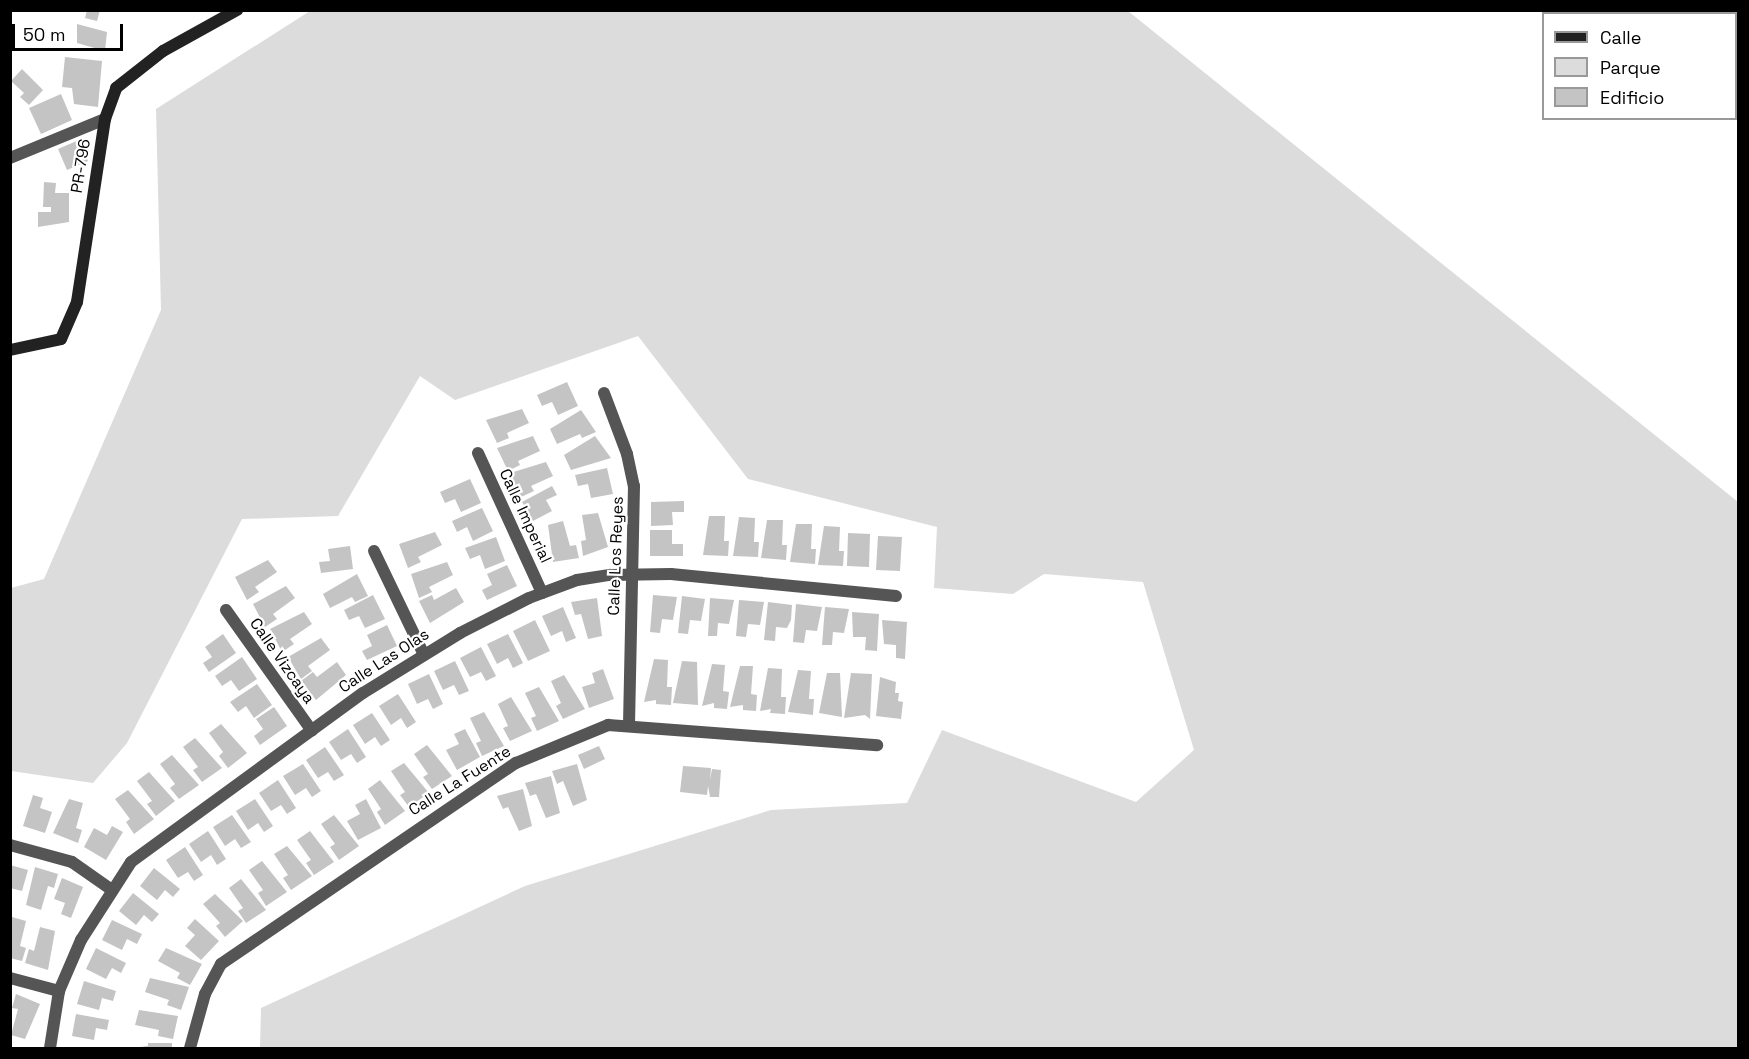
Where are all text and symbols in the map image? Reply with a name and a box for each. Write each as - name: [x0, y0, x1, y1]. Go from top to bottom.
- scale bar: [15, 12, 126, 50]
- legend: [1542, 12, 1737, 120]
- text: 50 m: [23, 23, 65, 46]
- text: Calle: [1600, 26, 1641, 49]
- text: Parque: [1600, 56, 1661, 79]
- text: Edificio: [1600, 86, 1664, 109]
- street label: PR-796: [67, 138, 95, 194]
- street label: Calle Imperial: [495, 466, 555, 566]
- street label: Calle Los Reyes: [604, 496, 628, 616]
- street label: Calle Vizcaya: [245, 614, 319, 708]
- street label: Calle Las Olas: [335, 625, 433, 697]
- street label: Calle La Fuente: [405, 742, 515, 820]

